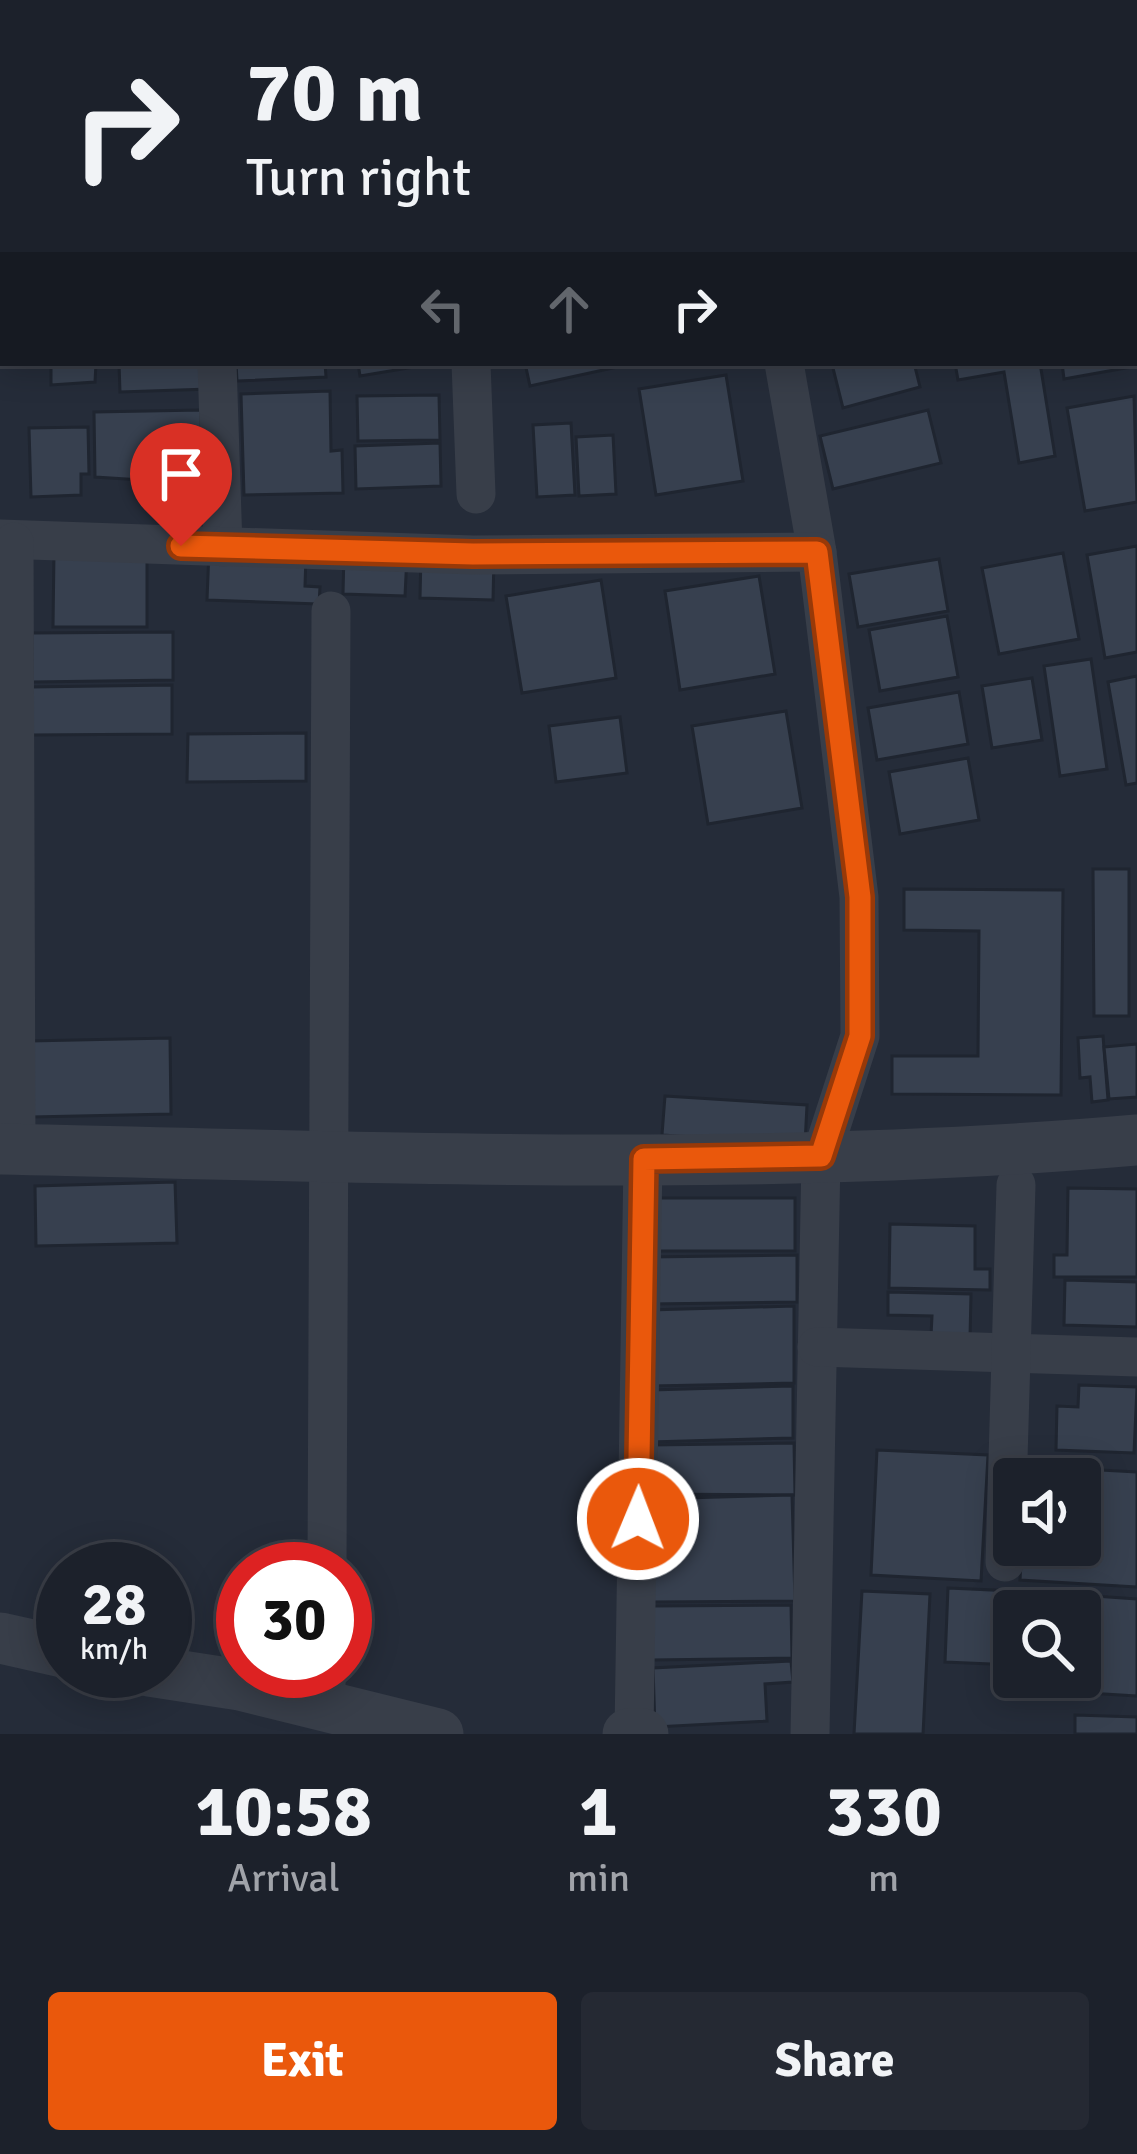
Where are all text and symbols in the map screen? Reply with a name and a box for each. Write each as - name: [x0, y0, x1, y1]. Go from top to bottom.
- text: 70 m: [246, 41, 423, 145]
- icon: right: [48, 48, 204, 204]
- text: Turn right: [246, 144, 471, 211]
- icon: left: [410, 276, 476, 342]
- icon: ahead: [536, 276, 602, 342]
- icon: right: [662, 276, 728, 342]
- pin: [130, 423, 232, 546]
- icon: arrive: [148, 441, 214, 507]
- position arrow: [575, 1456, 701, 1582]
- map controls: [993, 1458, 1101, 1698]
- button: sound: [993, 1458, 1101, 1566]
- speed limit sign: 30: [216, 1542, 372, 1698]
- text: 28: [82, 1568, 146, 1642]
- button: search: [993, 1590, 1101, 1698]
- text: km/h: [80, 1631, 148, 1668]
- text: 10:58: [195, 1767, 372, 1856]
- text: 1: [579, 1767, 618, 1856]
- text: 330: [825, 1767, 942, 1856]
- text: Arrival: [227, 1854, 340, 1902]
- text: min: [567, 1854, 630, 1902]
- text: m: [868, 1854, 899, 1902]
- button: Exit: [48, 1992, 557, 2130]
- button: Share: [581, 1992, 1089, 2130]

